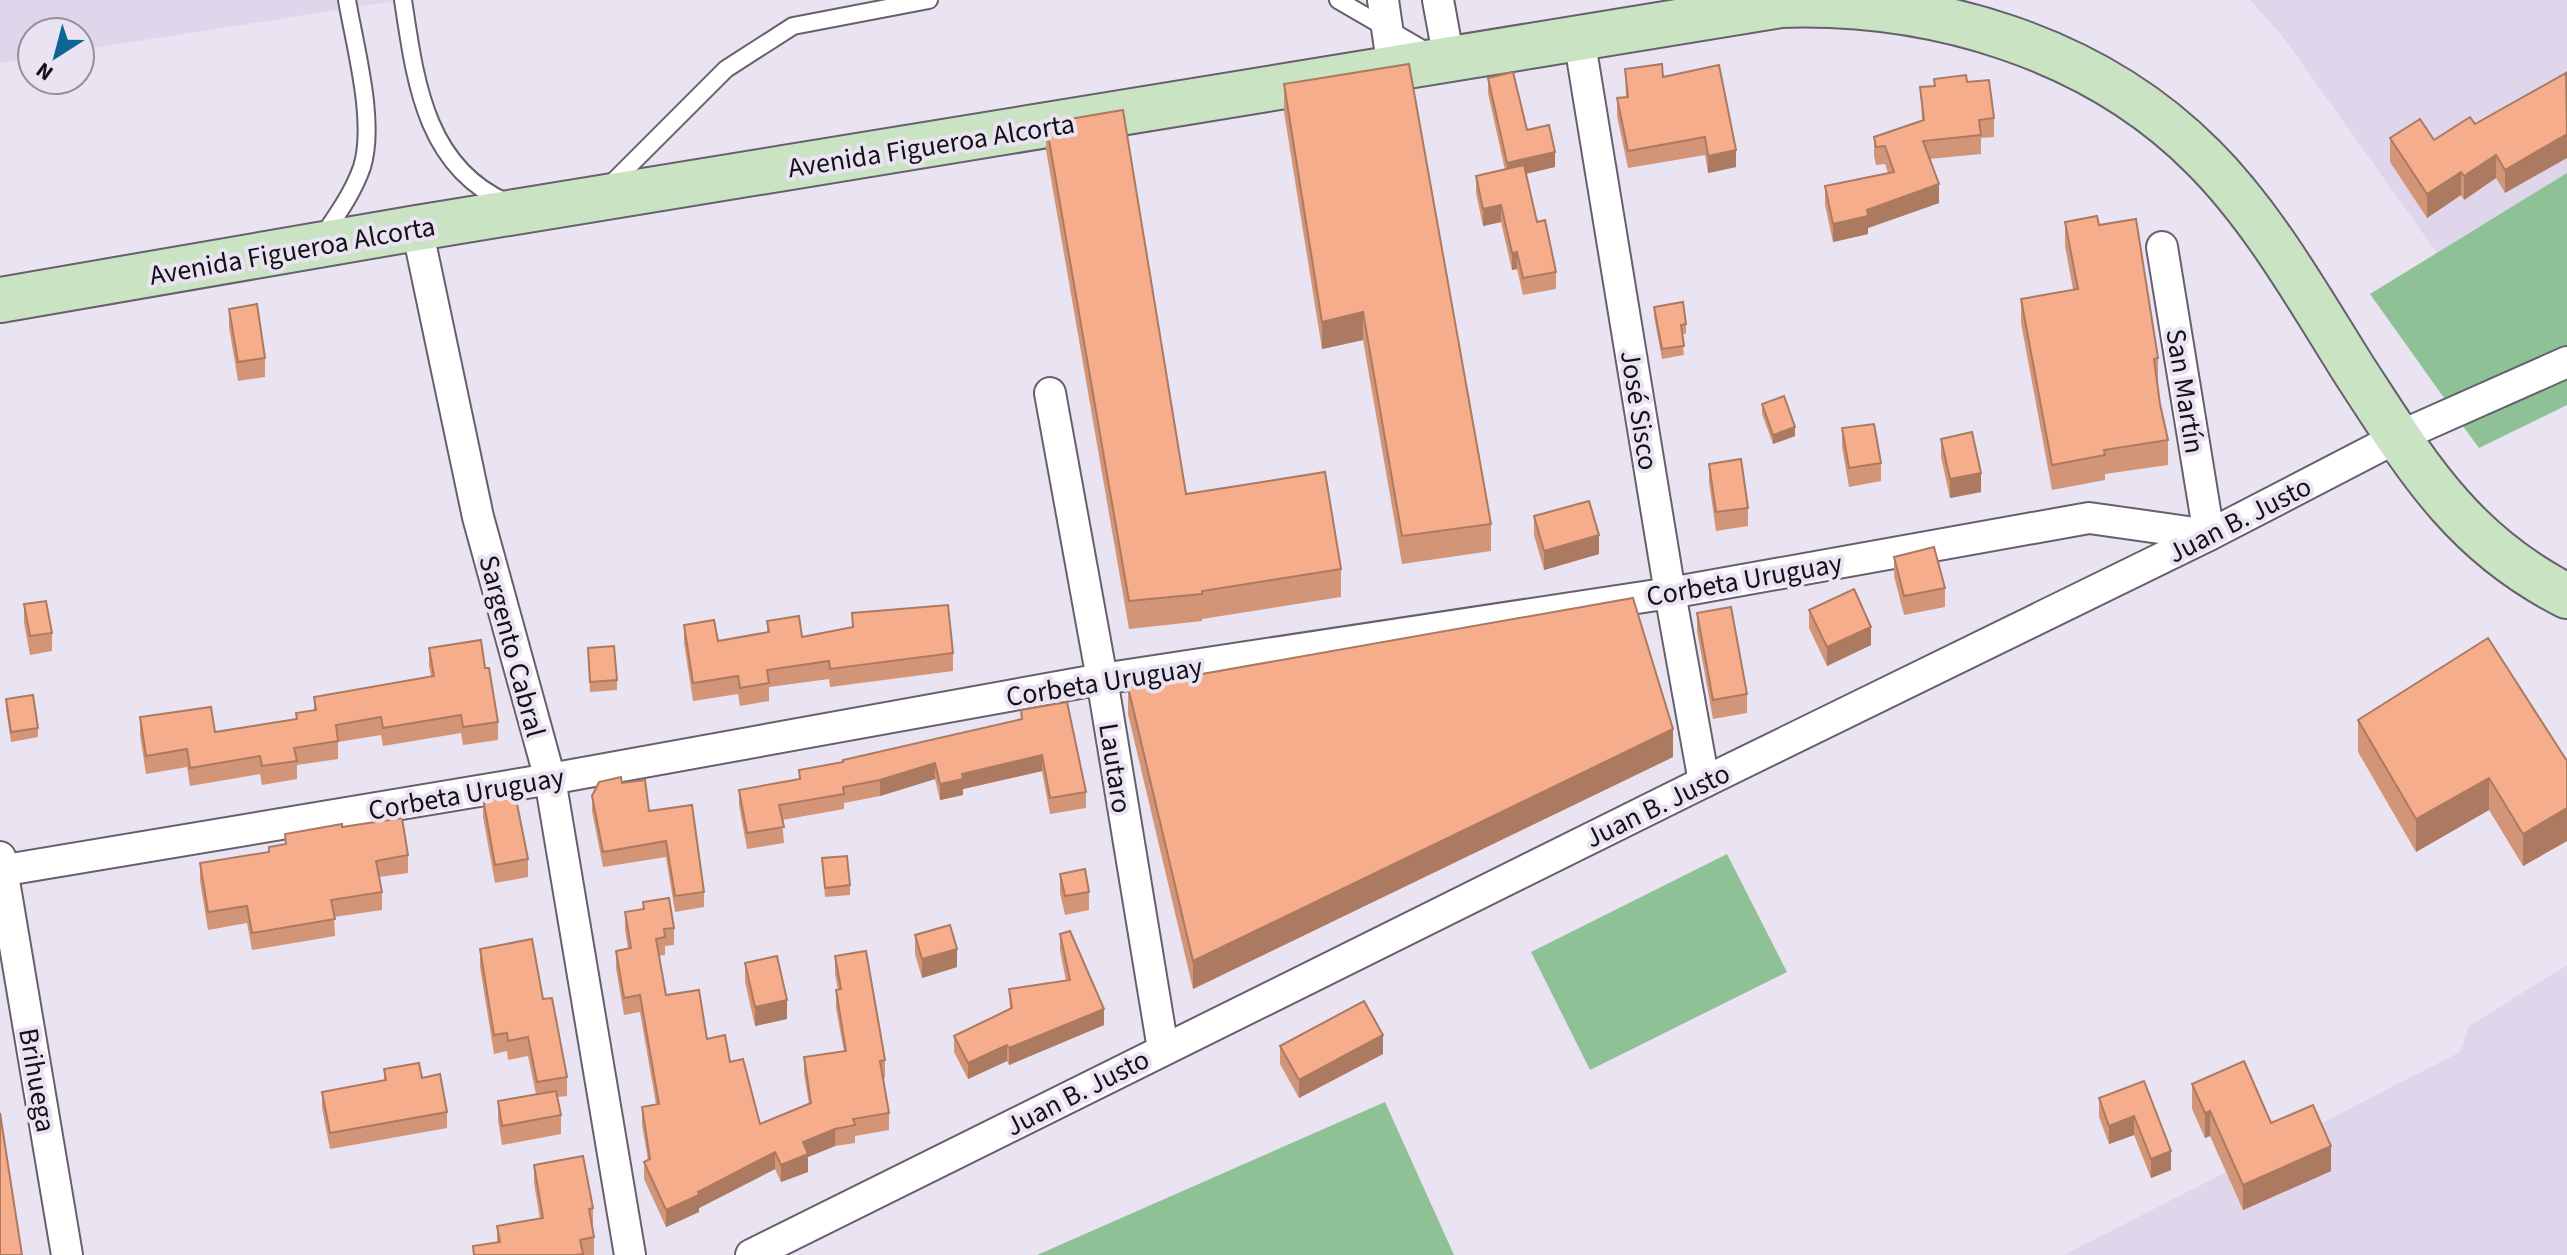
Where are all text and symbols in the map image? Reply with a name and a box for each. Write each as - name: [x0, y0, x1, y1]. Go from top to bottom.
- north arrow: [16, 16, 96, 96]
- text: N: [30, 54, 60, 89]
- street label: Avenida Figueroa Alcorta: [785, 104, 1077, 188]
- street label: Avenida Figueroa Alcorta: [146, 206, 438, 296]
- street label: San Martín: [2155, 326, 2215, 456]
- street label: José Sisco: [1610, 347, 1668, 473]
- street label: Juan B. Justo: [2161, 466, 2318, 573]
- street label: Corbeta Uruguay: [1643, 543, 1845, 617]
- street label: Sargento Cabral: [468, 551, 556, 742]
- street label: Corbeta Uruguay: [1003, 647, 1205, 717]
- street label: Lautaro: [1088, 720, 1142, 816]
- street label: Juan B. Justo: [1578, 754, 1737, 858]
- street label: Corbeta Uruguay: [365, 757, 567, 831]
- street label: Brihuega: [8, 1025, 66, 1135]
- street label: Juan B. Justo: [999, 1039, 1156, 1146]

